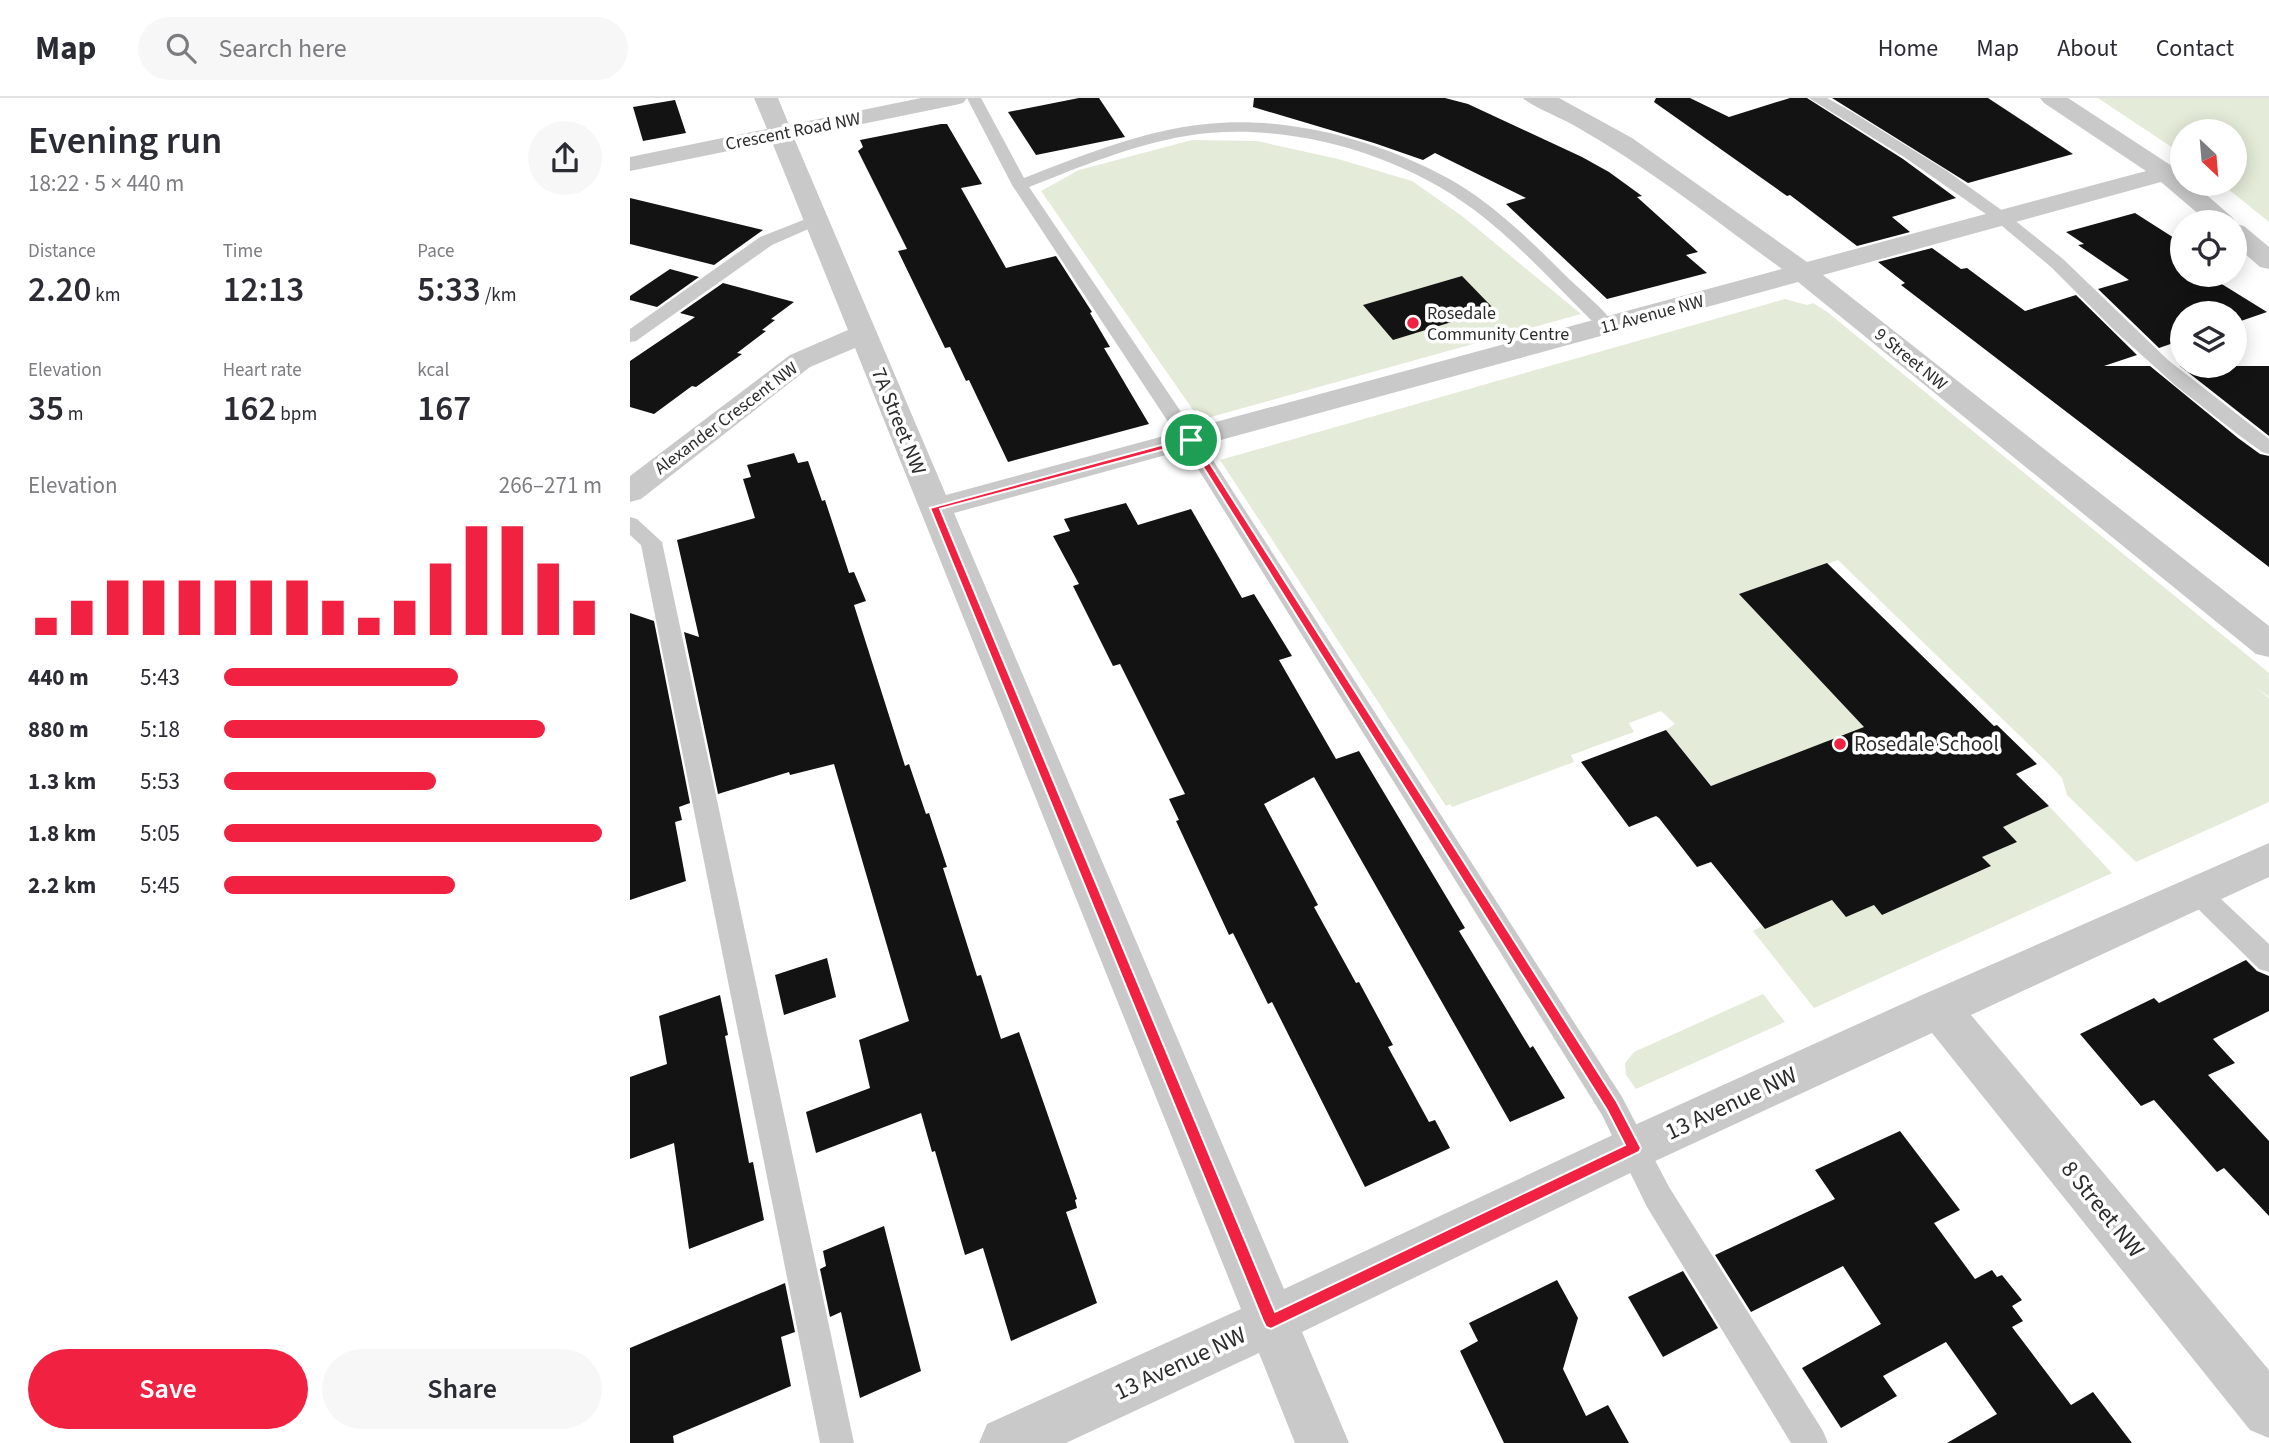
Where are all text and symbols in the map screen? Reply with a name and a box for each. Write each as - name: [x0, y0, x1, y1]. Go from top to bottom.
- search box: [138, 17, 628, 80]
- text: Map: [35, 25, 96, 72]
- icon: search: [162, 29, 200, 67]
- text: Search here: [218, 30, 347, 67]
- text: Home: [1878, 31, 1938, 66]
- text: Map: [1976, 31, 2019, 66]
- text: About: [2057, 31, 2118, 66]
- text: Contact: [2156, 31, 2234, 66]
- street label: Crescent Road NW: [723, 106, 863, 157]
- text: Evening run: [28, 114, 222, 168]
- north arrow: [2170, 119, 2247, 196]
- map controls: [2170, 119, 2247, 378]
- button: share: [528, 121, 602, 195]
- text: 18:22 · 5 × 440 m: [28, 167, 184, 200]
- button: locate: [2170, 210, 2247, 287]
- text: Distance: [28, 238, 96, 265]
- text: Time: [223, 238, 263, 265]
- text: Pace: [417, 238, 455, 265]
- text: 2.20: [28, 265, 92, 315]
- text: 12:13: [223, 265, 304, 315]
- text: 5:33: [417, 265, 481, 315]
- text: km: [92, 282, 120, 309]
- text: /km: [481, 282, 516, 309]
- street label: 11 Avenue NW: [1598, 289, 1707, 340]
- place label: Rosedale Community Centre: [1427, 301, 1569, 347]
- button: layers: [2170, 301, 2247, 378]
- marker: Rosedale Community Centre: [1405, 315, 1421, 331]
- street label: 9 Street NW: [1869, 322, 1952, 396]
- street label: Alexander Crescent NW: [649, 356, 803, 481]
- text: Elevation: [28, 357, 102, 384]
- text: Heart rate: [223, 357, 302, 384]
- text: kcal: [417, 357, 449, 384]
- street label: 7A Street NW: [864, 363, 934, 479]
- text: 35: [28, 384, 64, 434]
- text: 162: [223, 384, 277, 434]
- text: 167: [417, 384, 471, 434]
- text: m: [64, 401, 83, 428]
- text: bpm: [277, 401, 317, 428]
- pin: [1161, 410, 1221, 470]
- icon: arrive: [1172, 421, 1210, 459]
- text: Elevation: [28, 469, 118, 502]
- text: 266–271 m: [499, 469, 602, 502]
- text: 440 m: [28, 661, 89, 694]
- text: 5:43: [140, 661, 180, 694]
- text: 880 m: [28, 713, 89, 746]
- text: 5:18: [140, 713, 180, 746]
- place label: Rosedale School: [1854, 729, 1999, 759]
- marker: Rosedale School: [1832, 736, 1848, 752]
- text: 1.3 km: [28, 765, 96, 798]
- text: 5:53: [140, 765, 180, 798]
- text: 1.8 km: [28, 817, 96, 850]
- text: 5:05: [140, 817, 180, 850]
- text: 2.2 km: [28, 869, 96, 902]
- text: 5:45: [140, 869, 180, 902]
- street label: 13 Avenue NW: [1660, 1058, 1803, 1149]
- street label: 8 Street NW: [2052, 1153, 2153, 1266]
- street label: 13 Avenue NW: [1109, 1318, 1252, 1409]
- button: Save: [28, 1349, 308, 1429]
- button: Share: [322, 1349, 602, 1429]

